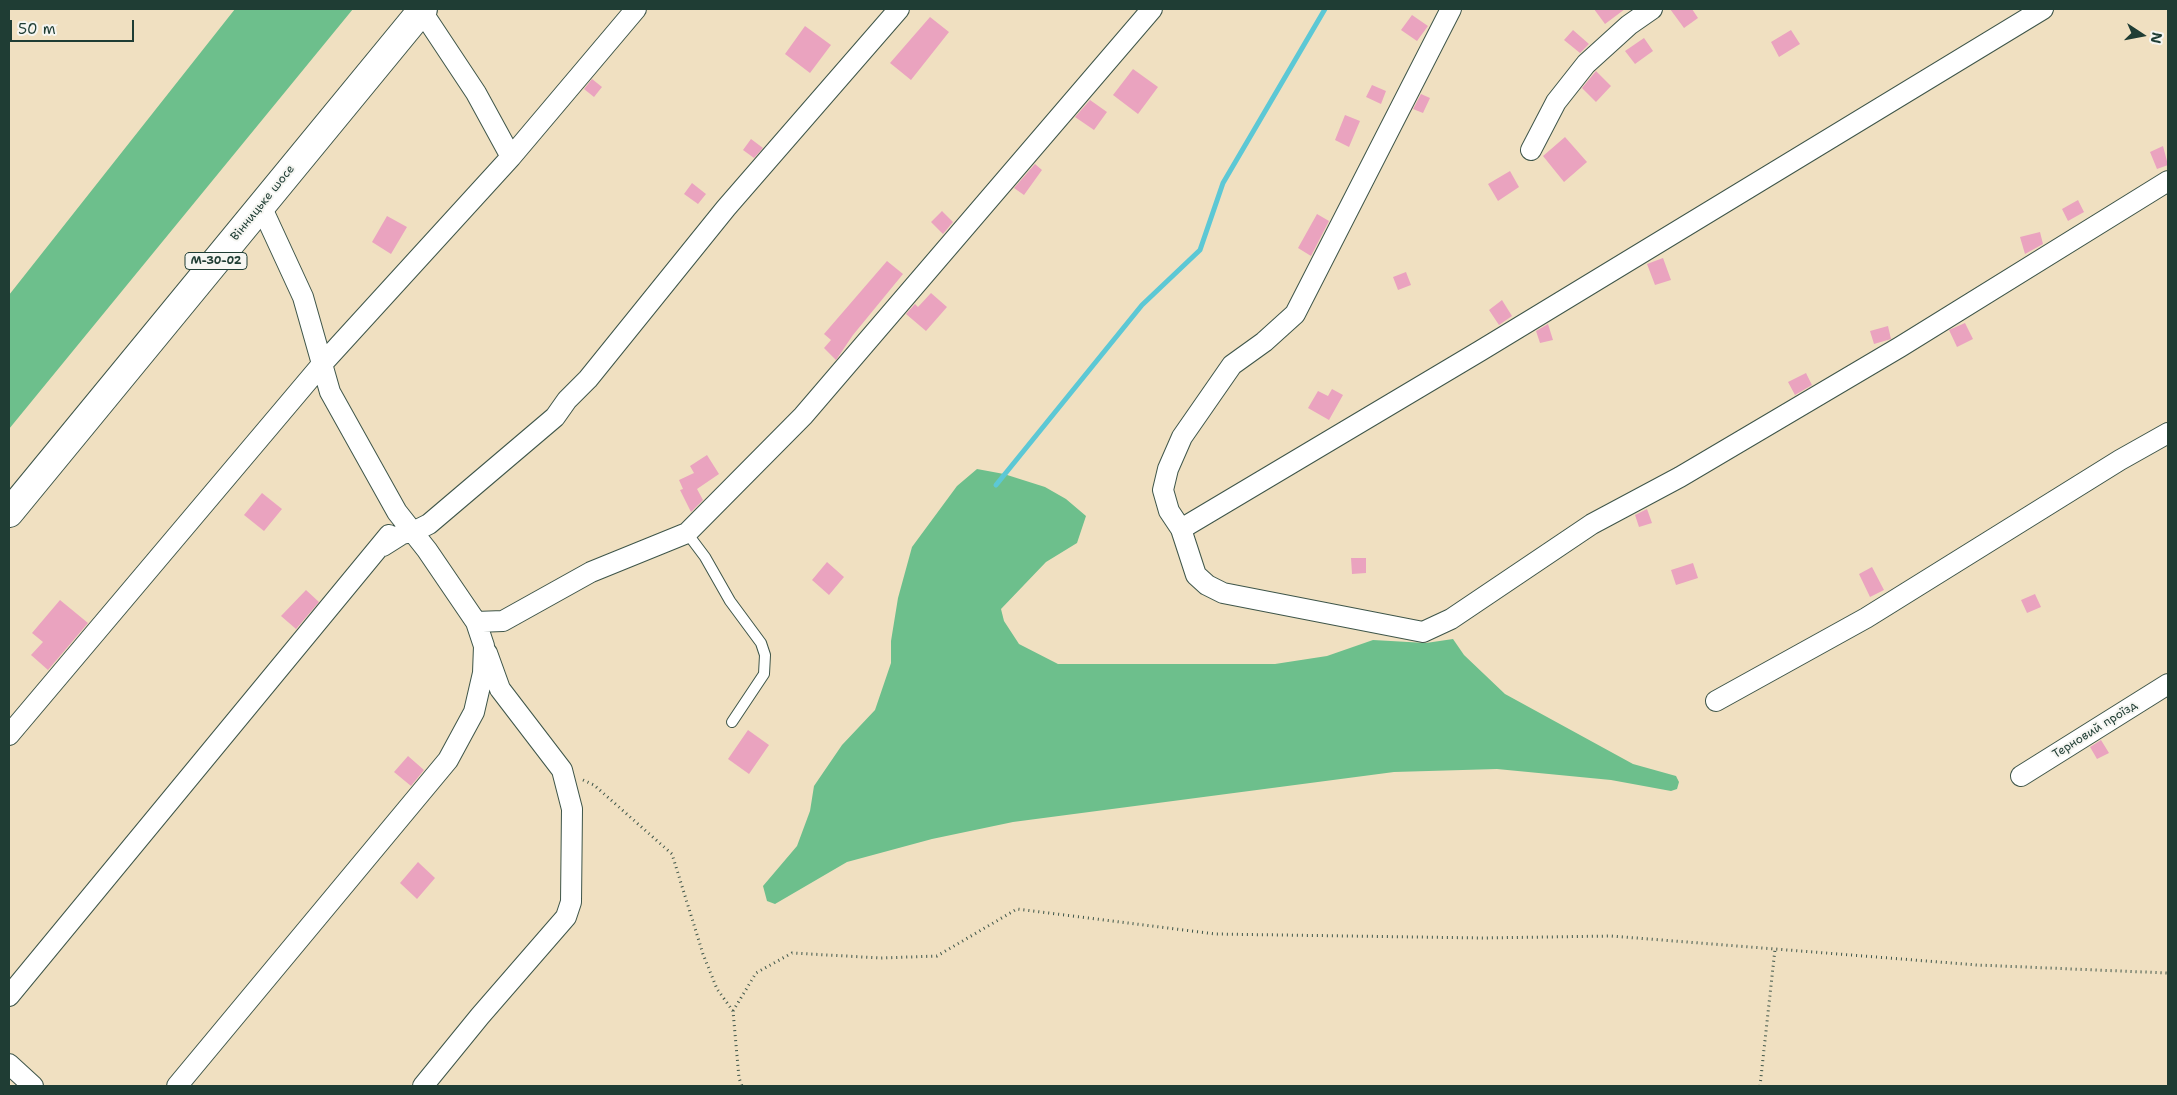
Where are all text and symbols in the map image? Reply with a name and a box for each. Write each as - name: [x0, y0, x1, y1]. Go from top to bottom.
- scale bar: [12, 10, 136, 42]
- north arrow: [2117, 10, 2167, 60]
- text: 50 m: [18, 19, 56, 39]
- text: N: [2147, 31, 2167, 45]
- street label: Вінницьке шосе: [228, 162, 298, 244]
- road number: М-30-02: [185, 252, 247, 270]
- street label: Терновий проїзд: [2050, 698, 2140, 762]

